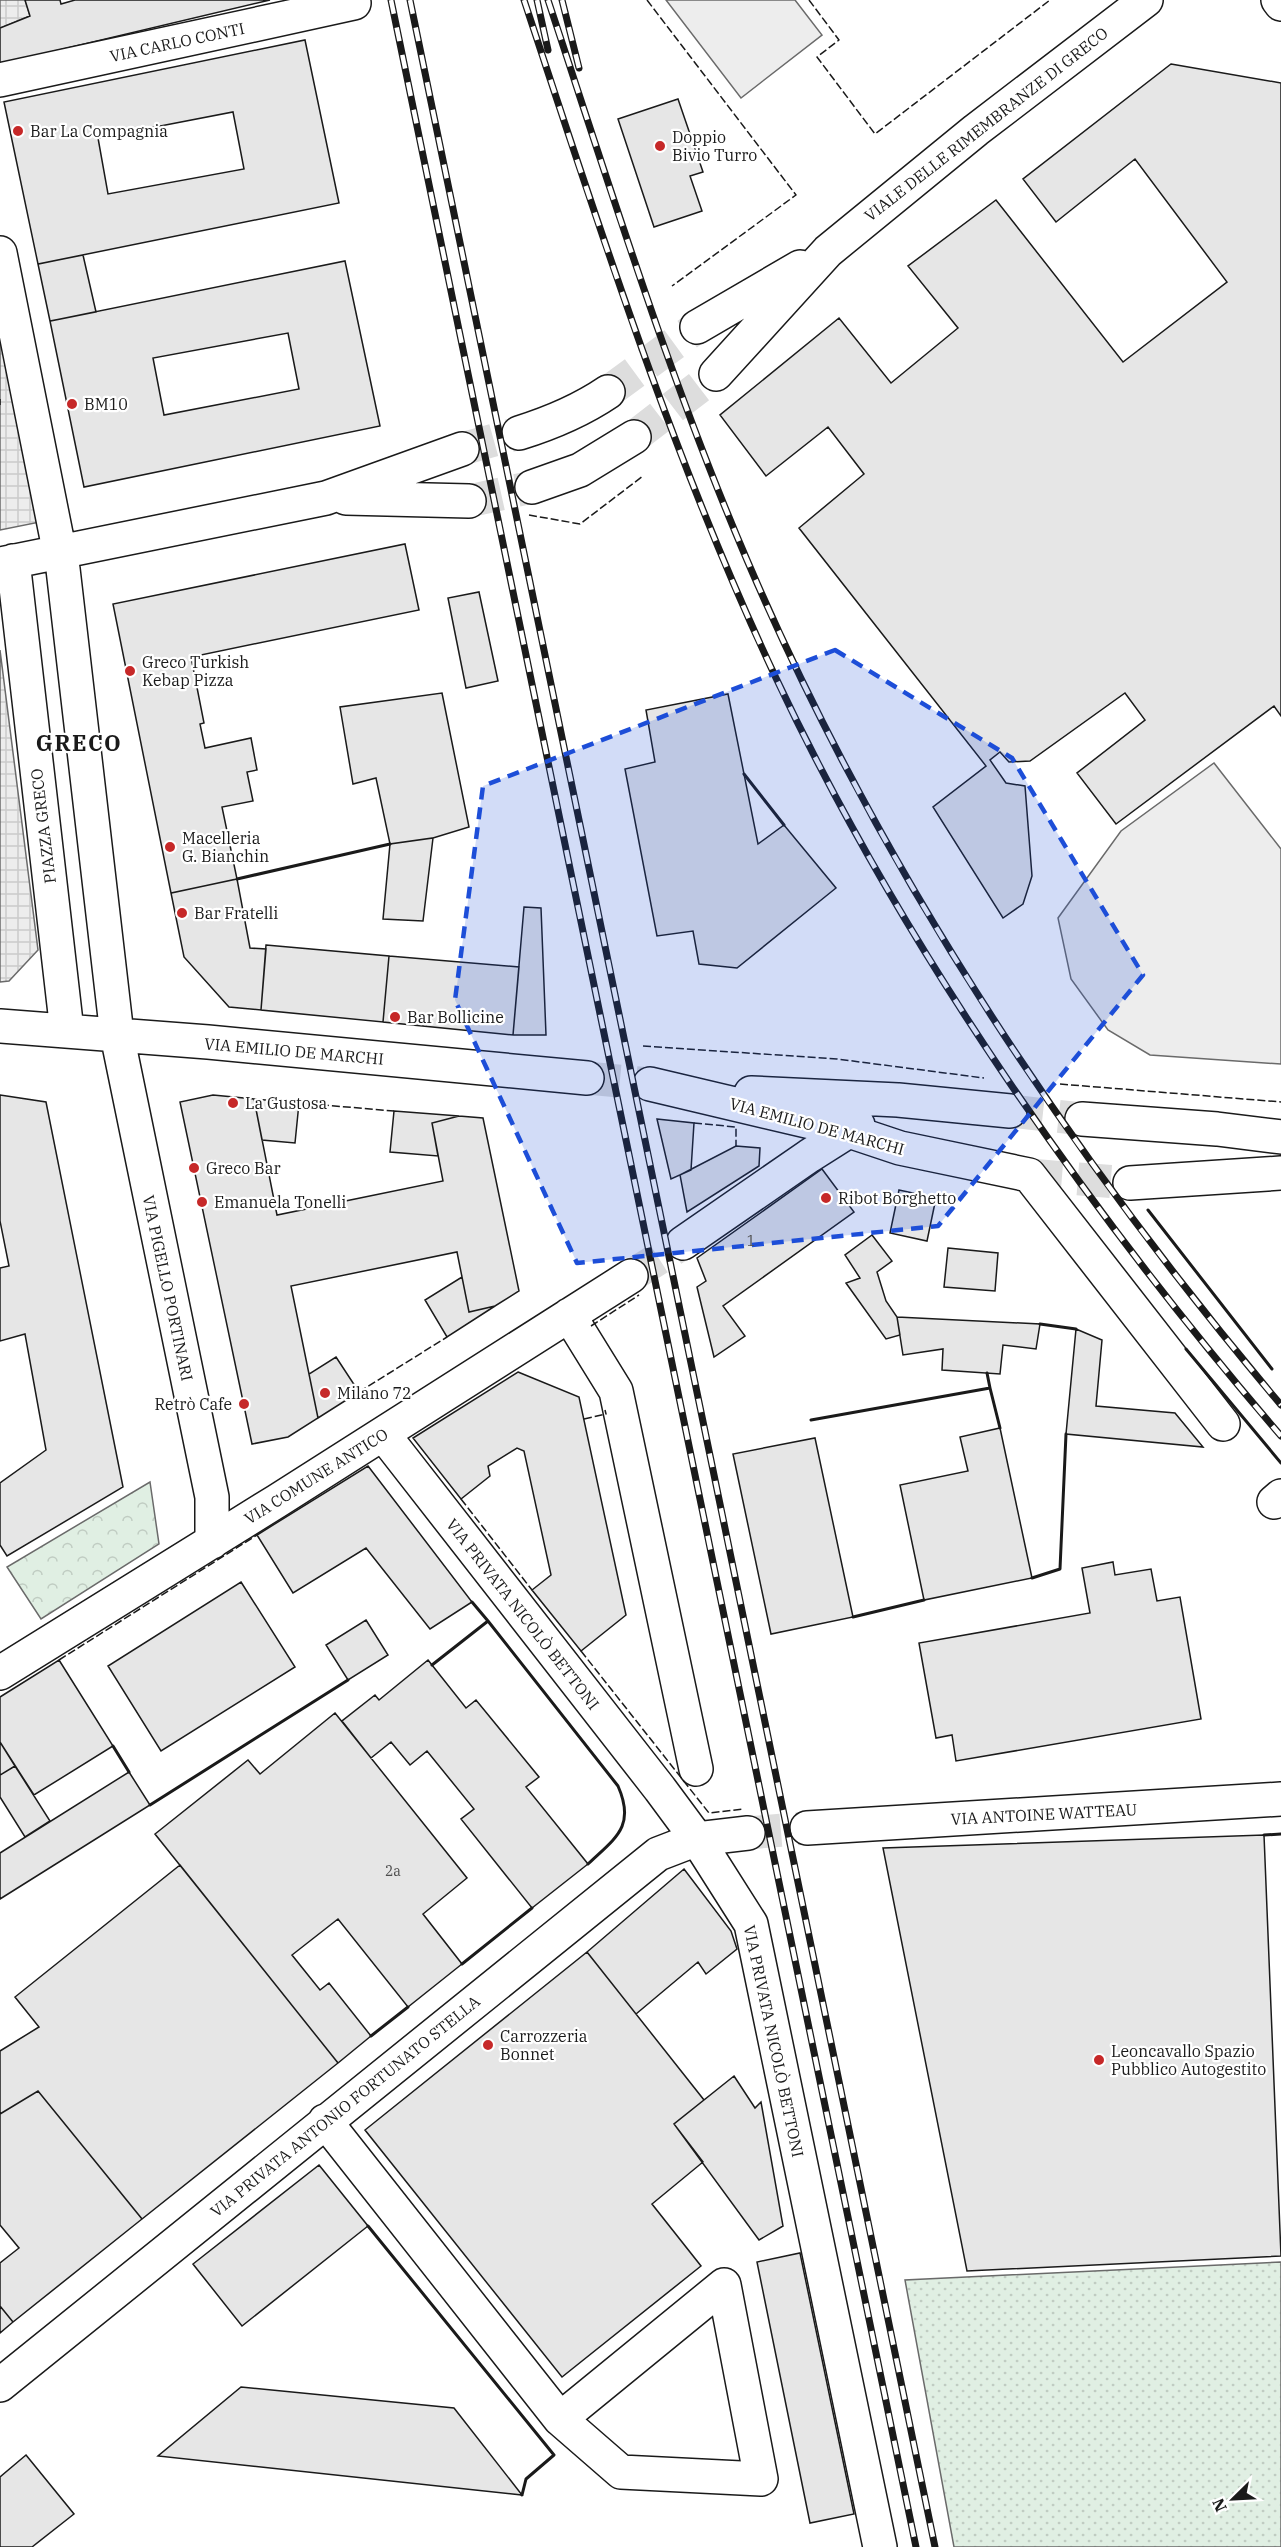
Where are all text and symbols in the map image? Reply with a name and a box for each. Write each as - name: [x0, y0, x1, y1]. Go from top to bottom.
- street label: VIA CARLO CONTI: [108, 18, 246, 66]
- street label: VIALE DELLE RIMEMBRANZE DI GRECO: [860, 23, 1112, 225]
- place label: Bar La Compagnia: [30, 121, 168, 141]
- marker: Bar La Compagnia: [11, 124, 25, 138]
- place label: Doppio Bivio Turro: [672, 127, 757, 165]
- marker: Doppio Bivio Turro: [653, 139, 667, 153]
- place label: BM10: [84, 394, 128, 414]
- marker: BM10: [65, 397, 79, 411]
- place label: Greco Turkish Kebap Pizza: [142, 652, 249, 690]
- marker: Greco Turkish Kebap Pizza: [123, 664, 137, 678]
- district label: GRECO: [36, 728, 122, 757]
- street label: PIAZZA GRECO: [26, 767, 60, 885]
- place label: Macelleria G. Bianchin: [182, 828, 269, 866]
- marker: Macelleria G. Bianchin: [163, 840, 177, 854]
- place label: Bar Fratelli: [194, 903, 278, 923]
- marker: Bar Fratelli: [175, 906, 189, 920]
- place label: Bar Bollicine: [407, 1007, 504, 1027]
- marker: Bar Bollicine: [388, 1010, 402, 1024]
- street label: VIA EMILIO DE MARCHI: [203, 1033, 385, 1069]
- place label: La Gustosa: [245, 1093, 328, 1113]
- street label: VIA EMILIO DE MARCHI: [727, 1093, 907, 1159]
- marker: La Gustosa: [226, 1096, 240, 1110]
- place label: Greco Bar: [206, 1158, 281, 1178]
- marker: Greco Bar: [187, 1161, 201, 1175]
- place label: Ribot Borghetto: [838, 1188, 956, 1208]
- marker: Ribot Borghetto: [819, 1191, 833, 1205]
- place label: Emanuela Tonelli: [214, 1192, 346, 1212]
- street label: VIA PIGELLO PORTINARI: [139, 1193, 197, 1383]
- marker: Emanuela Tonelli: [195, 1195, 209, 1209]
- house number: 1: [747, 1232, 755, 1250]
- place label: Milano 72: [337, 1383, 412, 1403]
- marker: Milano 72: [318, 1386, 332, 1400]
- place label: Retrò Cafe: [155, 1394, 232, 1414]
- marker: Retrò Cafe: [237, 1397, 251, 1411]
- street label: VIA COMUNE ANTICO: [240, 1424, 392, 1528]
- street label: VIA PRIVATA NICOLÒ BETTONI: [442, 1514, 605, 1713]
- street label: VIA ANTOINE WATTEAU: [950, 1799, 1138, 1829]
- house number: 2a: [385, 1862, 401, 1880]
- street label: VIA PRIVATA NICOLÒ BETTONI: [740, 1923, 809, 2159]
- street label: VIA PRIVATA ANTONIO FORTUNATO STELLA: [206, 1991, 484, 2221]
- place label: Carrozzeria Bonnet: [500, 2026, 588, 2064]
- marker: Carrozzeria Bonnet: [481, 2038, 495, 2052]
- place label: Leoncavallo Spazio Pubblico Autogestito: [1111, 2041, 1266, 2079]
- marker: Leoncavallo Spazio Pubblico Autogestito: [1092, 2053, 1106, 2067]
- north arrow: [1203, 2469, 1263, 2529]
- text: N: [1208, 2495, 1231, 2515]

